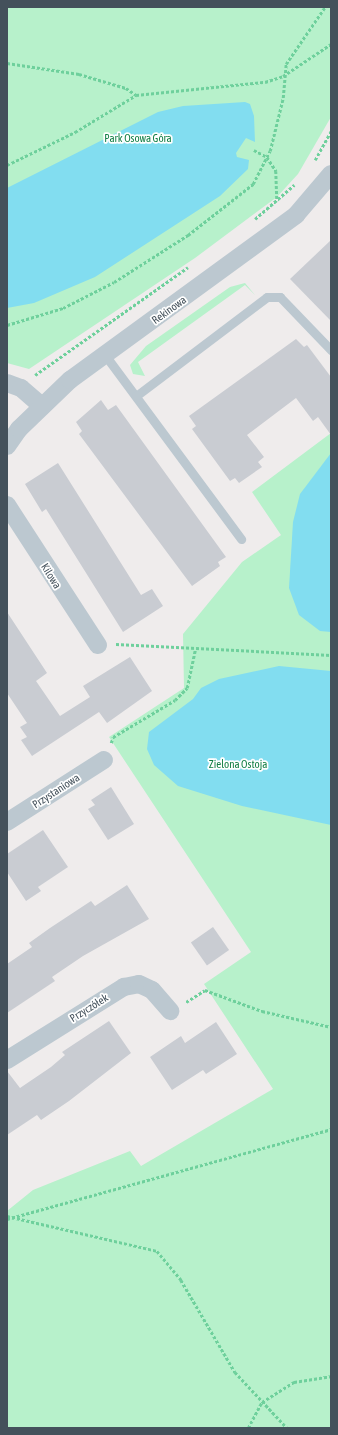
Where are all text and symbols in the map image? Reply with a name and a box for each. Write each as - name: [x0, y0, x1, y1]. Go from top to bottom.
- park label: Park Osowa Góra: [104, 131, 172, 145]
- street label: Rekinowa: [149, 293, 189, 327]
- street label: Kilowa: [38, 561, 64, 591]
- park label: Zielona Ostoja: [209, 757, 267, 771]
- street label: Przystaniowa: [30, 771, 82, 811]
- street label: Przyczółek: [67, 991, 111, 1025]

